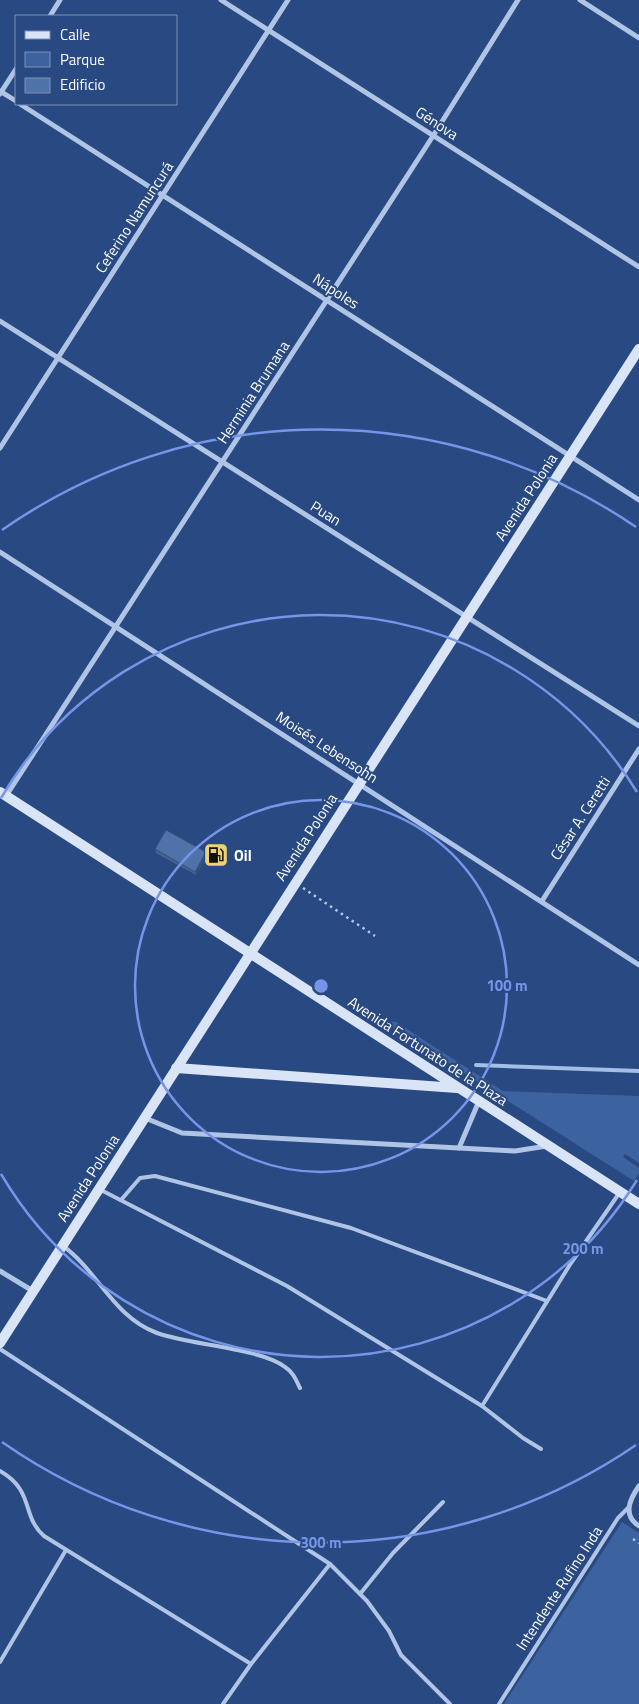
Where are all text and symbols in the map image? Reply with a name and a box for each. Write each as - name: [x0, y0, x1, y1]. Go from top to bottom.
- legend: [15, 15, 178, 105]
- text: Calle: [60, 23, 90, 46]
- text: Parque: [60, 48, 105, 71]
- text: Edificio: [60, 73, 105, 96]
- street label: Génova: [411, 100, 463, 146]
- street label: Ceferino Namuncurá: [89, 156, 179, 277]
- street label: Nápoles: [308, 267, 364, 315]
- street label: Herminia Brumana: [211, 336, 295, 448]
- street label: Avenida Polonia: [489, 448, 563, 545]
- street label: Puan: [306, 495, 346, 531]
- street label: Moisés Lebensohn: [271, 705, 383, 789]
- street label: César A. Ceretti: [544, 771, 616, 865]
- street label: Avenida Polonia: [269, 788, 343, 885]
- fuel station icon: Oil: [203, 842, 229, 868]
- place label: Oil: [234, 844, 252, 867]
- text: 100 m: [486, 974, 528, 997]
- centre of rings: [312, 977, 330, 995]
- street label: Avenida Fortunato de la Plaza: [343, 990, 513, 1112]
- street label: Avenida Polonia: [51, 1129, 125, 1226]
- text: 200 m: [562, 1237, 604, 1260]
- street label: Intendente Rufino Inda: [510, 1521, 608, 1655]
- text: 300 m: [300, 1531, 342, 1554]

